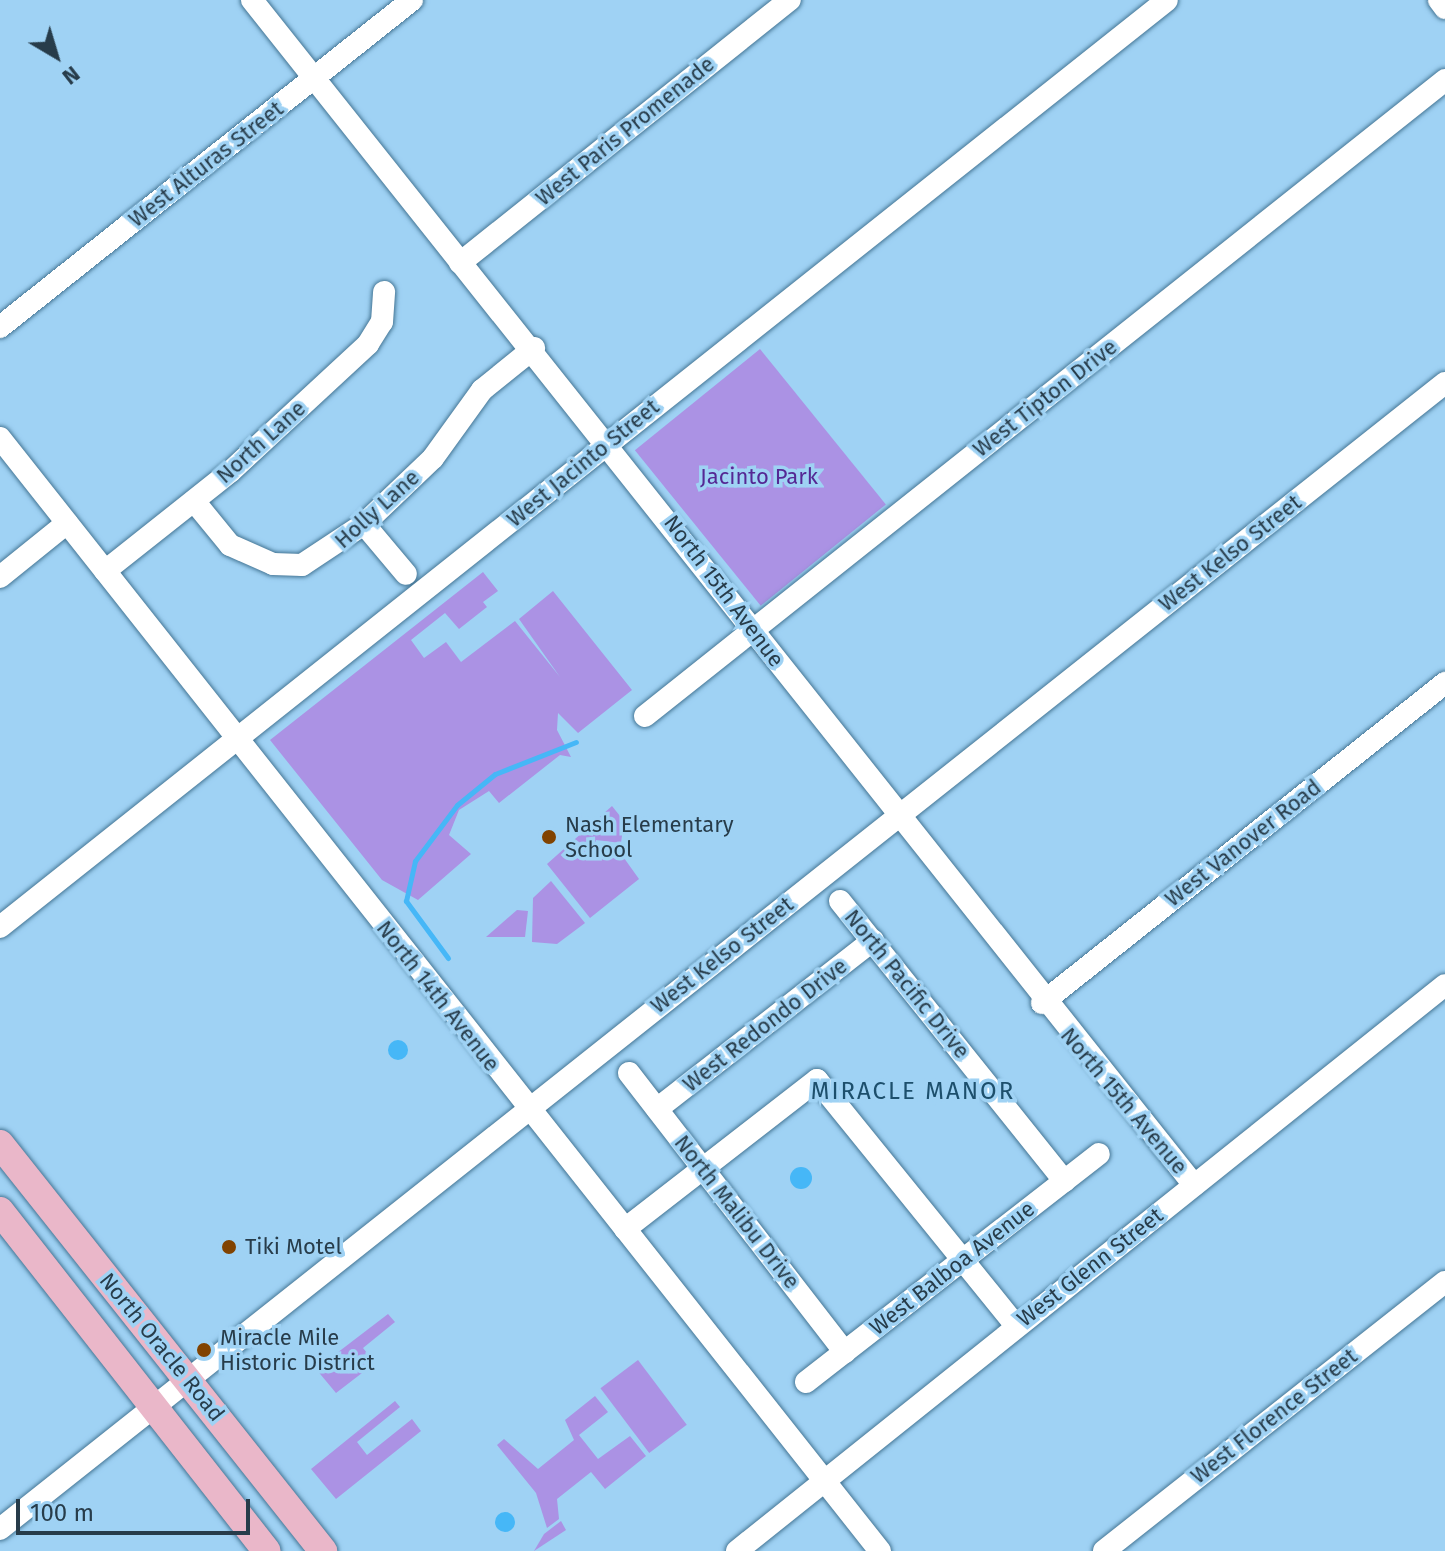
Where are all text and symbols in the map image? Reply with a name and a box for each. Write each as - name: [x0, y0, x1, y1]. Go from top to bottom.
- north arrow: [16, 16, 96, 96]
- street label: West Paris Promenade: [530, 51, 720, 211]
- text: N: [57, 60, 85, 90]
- street label: West Alturas Street: [123, 95, 289, 233]
- street label: West Tipton Drive: [968, 334, 1122, 462]
- street label: West Jacinto Street: [502, 394, 664, 532]
- street label: North Lane: [211, 395, 311, 489]
- street label: Holly Lane: [329, 464, 425, 554]
- park label: Jacinto Park: [700, 464, 818, 490]
- street label: West Kelso Street: [1153, 489, 1307, 617]
- street label: North 15th Avenue: [658, 510, 790, 672]
- street label: West Vanover Road: [1160, 774, 1326, 912]
- place label: Nash Elementary School: [565, 811, 734, 862]
- marker: Nash Elementary School: [540, 828, 558, 846]
- street label: West Kelso Street: [645, 891, 799, 1019]
- street label: North Pacific Drive: [839, 904, 975, 1064]
- street label: North 14th Avenue: [371, 915, 505, 1077]
- street label: West Redondo Drive: [678, 953, 852, 1097]
- street label: North 15th Avenue: [1055, 1022, 1193, 1180]
- district label: MIRACLE MANOR: [811, 1078, 1015, 1106]
- street label: North Malibu Drive: [669, 1130, 805, 1294]
- street label: West Balboa Avenue: [864, 1195, 1040, 1341]
- street label: West Glenn Street: [1012, 1202, 1168, 1332]
- place label: Tiki Motel: [245, 1234, 342, 1260]
- marker: Tiki Motel: [220, 1238, 238, 1256]
- street label: North Oracle Road: [94, 1267, 230, 1427]
- place label: Miracle Mile Historic District: [220, 1324, 375, 1376]
- marker: Miracle Mile Historic District: [195, 1341, 213, 1359]
- street label: West Florence Street: [1185, 1343, 1363, 1489]
- scale bar: [20, 1483, 254, 1533]
- text: 100 m: [30, 1499, 94, 1527]

